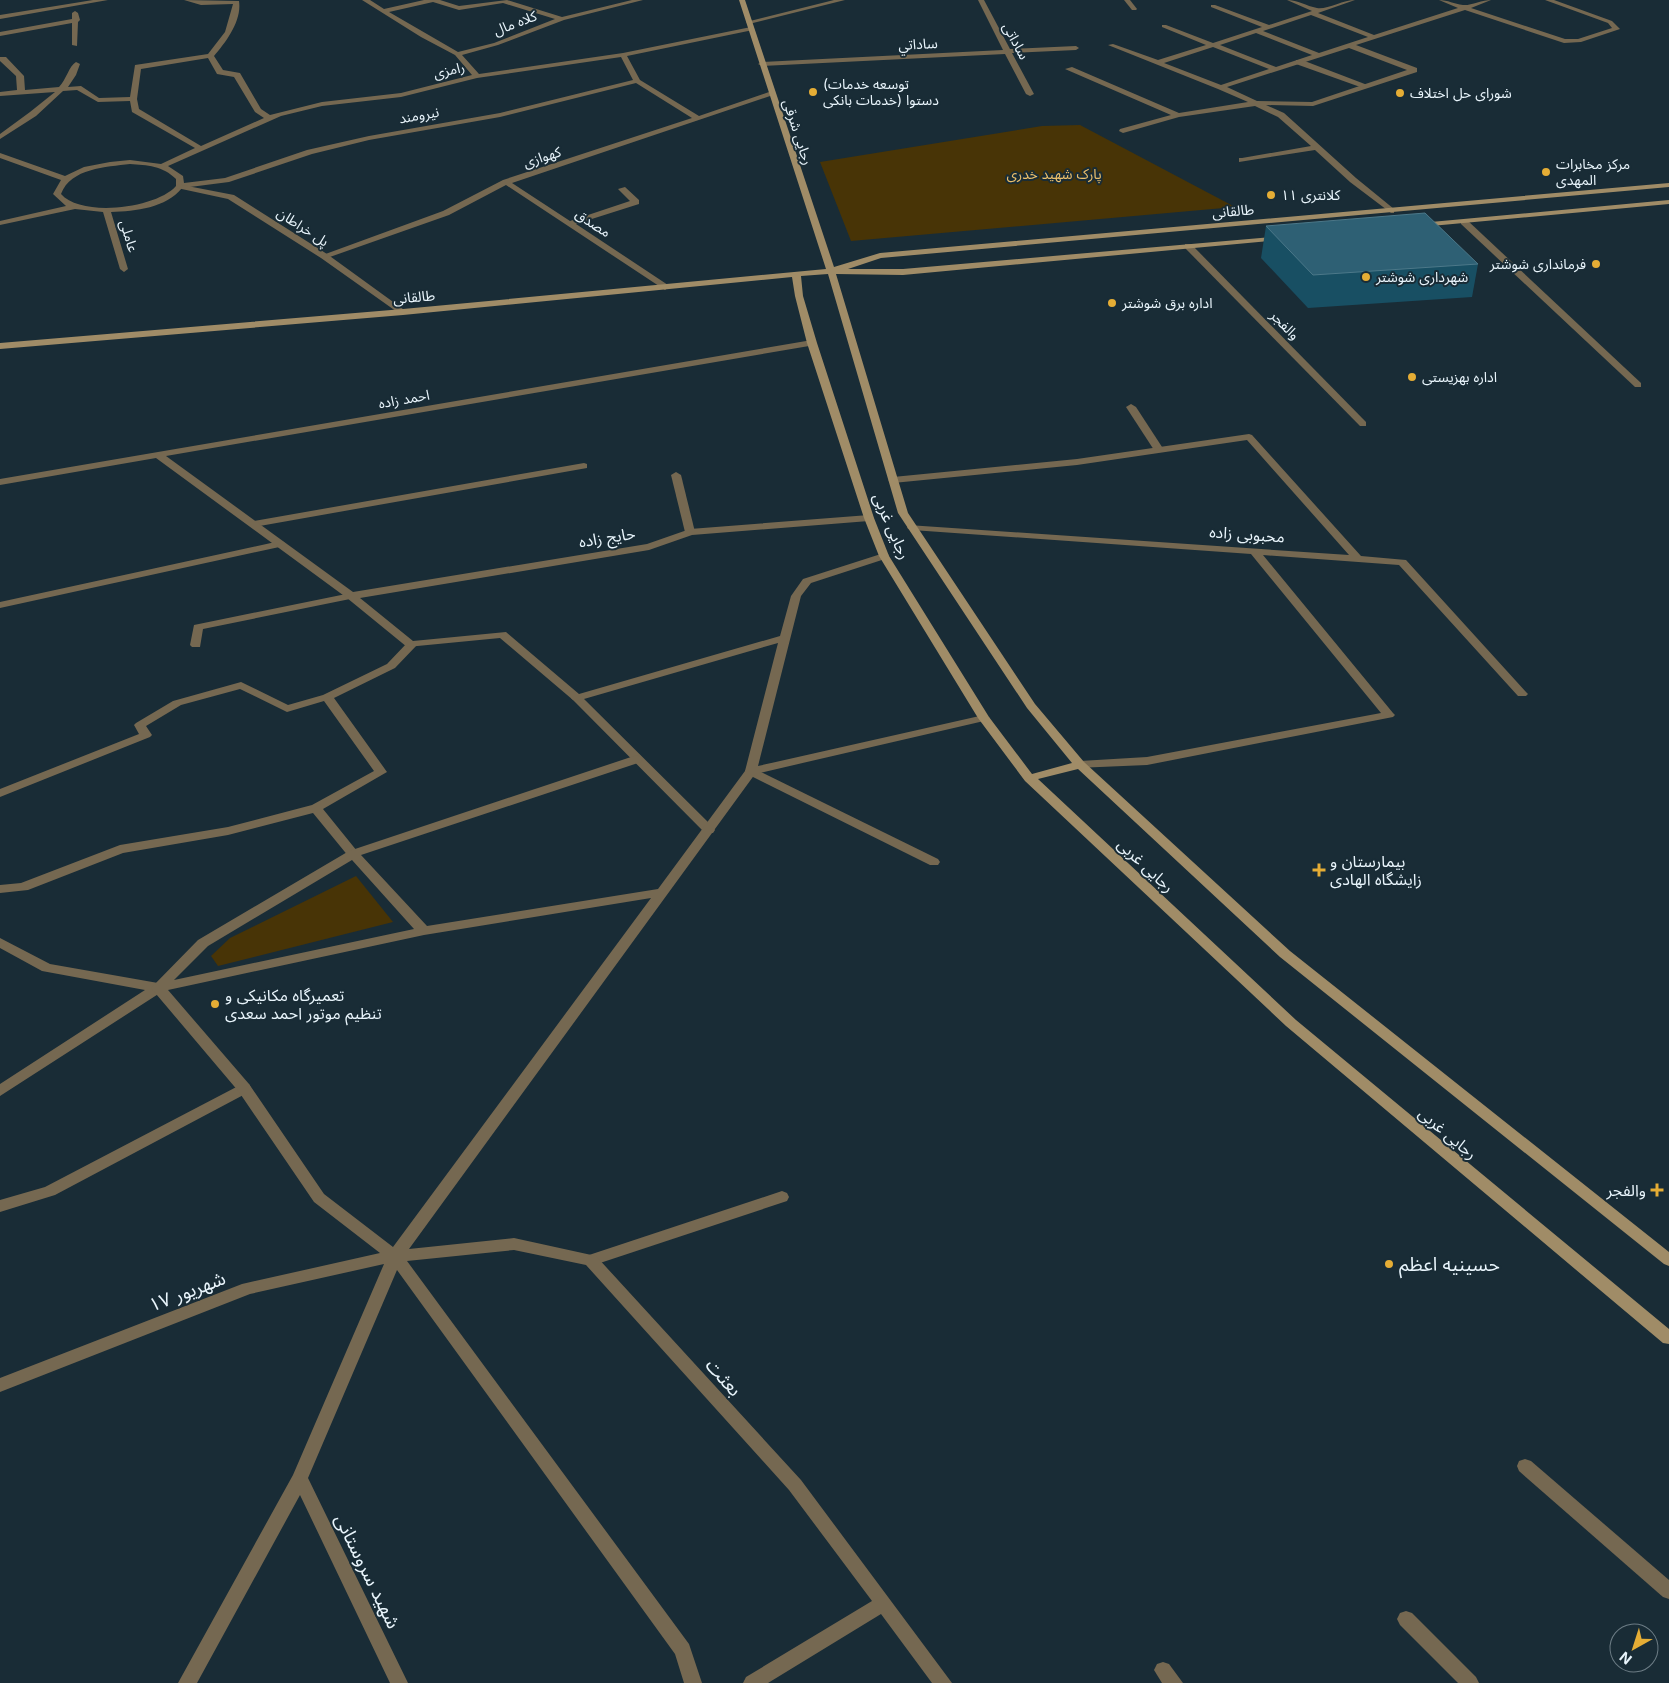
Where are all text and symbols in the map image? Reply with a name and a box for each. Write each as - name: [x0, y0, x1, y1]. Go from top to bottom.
- street label: کلاه مال: [491, 6, 539, 39]
- street label: ساداتی: [999, 19, 1033, 63]
- street label: ساداتي: [898, 34, 938, 56]
- street label: رامزی: [432, 58, 466, 82]
- place label: (توسعه خدمات دستوا (خدمات بانکی: [823, 75, 939, 109]
- place label: شورای حل اختلاف: [1410, 84, 1512, 102]
- marker: (توسعه خدمات دستوا (خدمات بانکی: [807, 86, 819, 98]
- marker: شورای حل اختلاف: [1394, 87, 1406, 99]
- street label: رجایی شرقی: [779, 97, 817, 167]
- street label: نیرومند: [398, 103, 441, 127]
- street label: کهوازی: [521, 142, 563, 172]
- place label: مرکز مخابرات المهدی: [1556, 155, 1630, 189]
- park label: پارک شهید خدری: [1006, 165, 1102, 184]
- marker: مرکز مخابرات المهدی: [1540, 166, 1552, 178]
- place label: کلانتری ۱۱: [1281, 186, 1341, 204]
- marker: کلانتری ۱۱: [1265, 189, 1277, 201]
- street label: طالقانی: [1211, 200, 1255, 222]
- street label: پل خراطان: [273, 204, 332, 251]
- street label: مصدق: [572, 205, 614, 240]
- street label: عاملی: [116, 218, 142, 254]
- place label: فرمانداری شوشتر: [1489, 255, 1586, 273]
- marker: فرمانداری شوشتر: [1590, 258, 1602, 270]
- place label: شهرداری شوشتر: [1375, 268, 1468, 286]
- marker: شهرداری شوشتر: [1360, 271, 1372, 283]
- street label: طالقانی: [392, 286, 436, 308]
- place label: اداره برق شوشتر: [1121, 294, 1213, 312]
- marker: اداره برق شوشتر: [1106, 297, 1118, 309]
- street label: والفجر: [1266, 306, 1304, 344]
- place label: اداره بهزیستی: [1422, 368, 1497, 386]
- marker: اداره بهزیستی: [1406, 371, 1418, 383]
- street label: احمد زاده: [377, 386, 431, 412]
- street label: رجایی غربی: [869, 490, 915, 562]
- street label: محبوبی زاده: [1209, 521, 1285, 547]
- street label: حایج زاده: [577, 523, 637, 554]
- street label: رجایی غربی: [1113, 834, 1179, 896]
- place label: بیمارستان و زایشگاه الهادی: [1330, 851, 1422, 889]
- marker: بیمارستان و زایشگاه الهادی: [1312, 863, 1326, 877]
- place label: تعمیرگاه مکانیکی و تنظیم موتور احمد سعدی: [225, 985, 382, 1026]
- marker: تعمیرگاه مکانیکی و تنظیم موتور احمد سعدی: [209, 998, 221, 1010]
- street label: رجایی غربی: [1415, 1103, 1481, 1163]
- place label: والفجر: [1605, 1180, 1646, 1200]
- marker: والفجر: [1650, 1183, 1664, 1197]
- place label: حسینیه اعظم: [1399, 1253, 1500, 1279]
- marker: حسینیه اعظم: [1383, 1258, 1395, 1270]
- street label: ۱۷ شهریور: [146, 1266, 229, 1317]
- street label: بعثت: [701, 1354, 747, 1401]
- street label: شهید سروستانی: [330, 1510, 405, 1632]
- north arrow: [1609, 1623, 1659, 1673]
- text: N: [1616, 1649, 1635, 1668]

